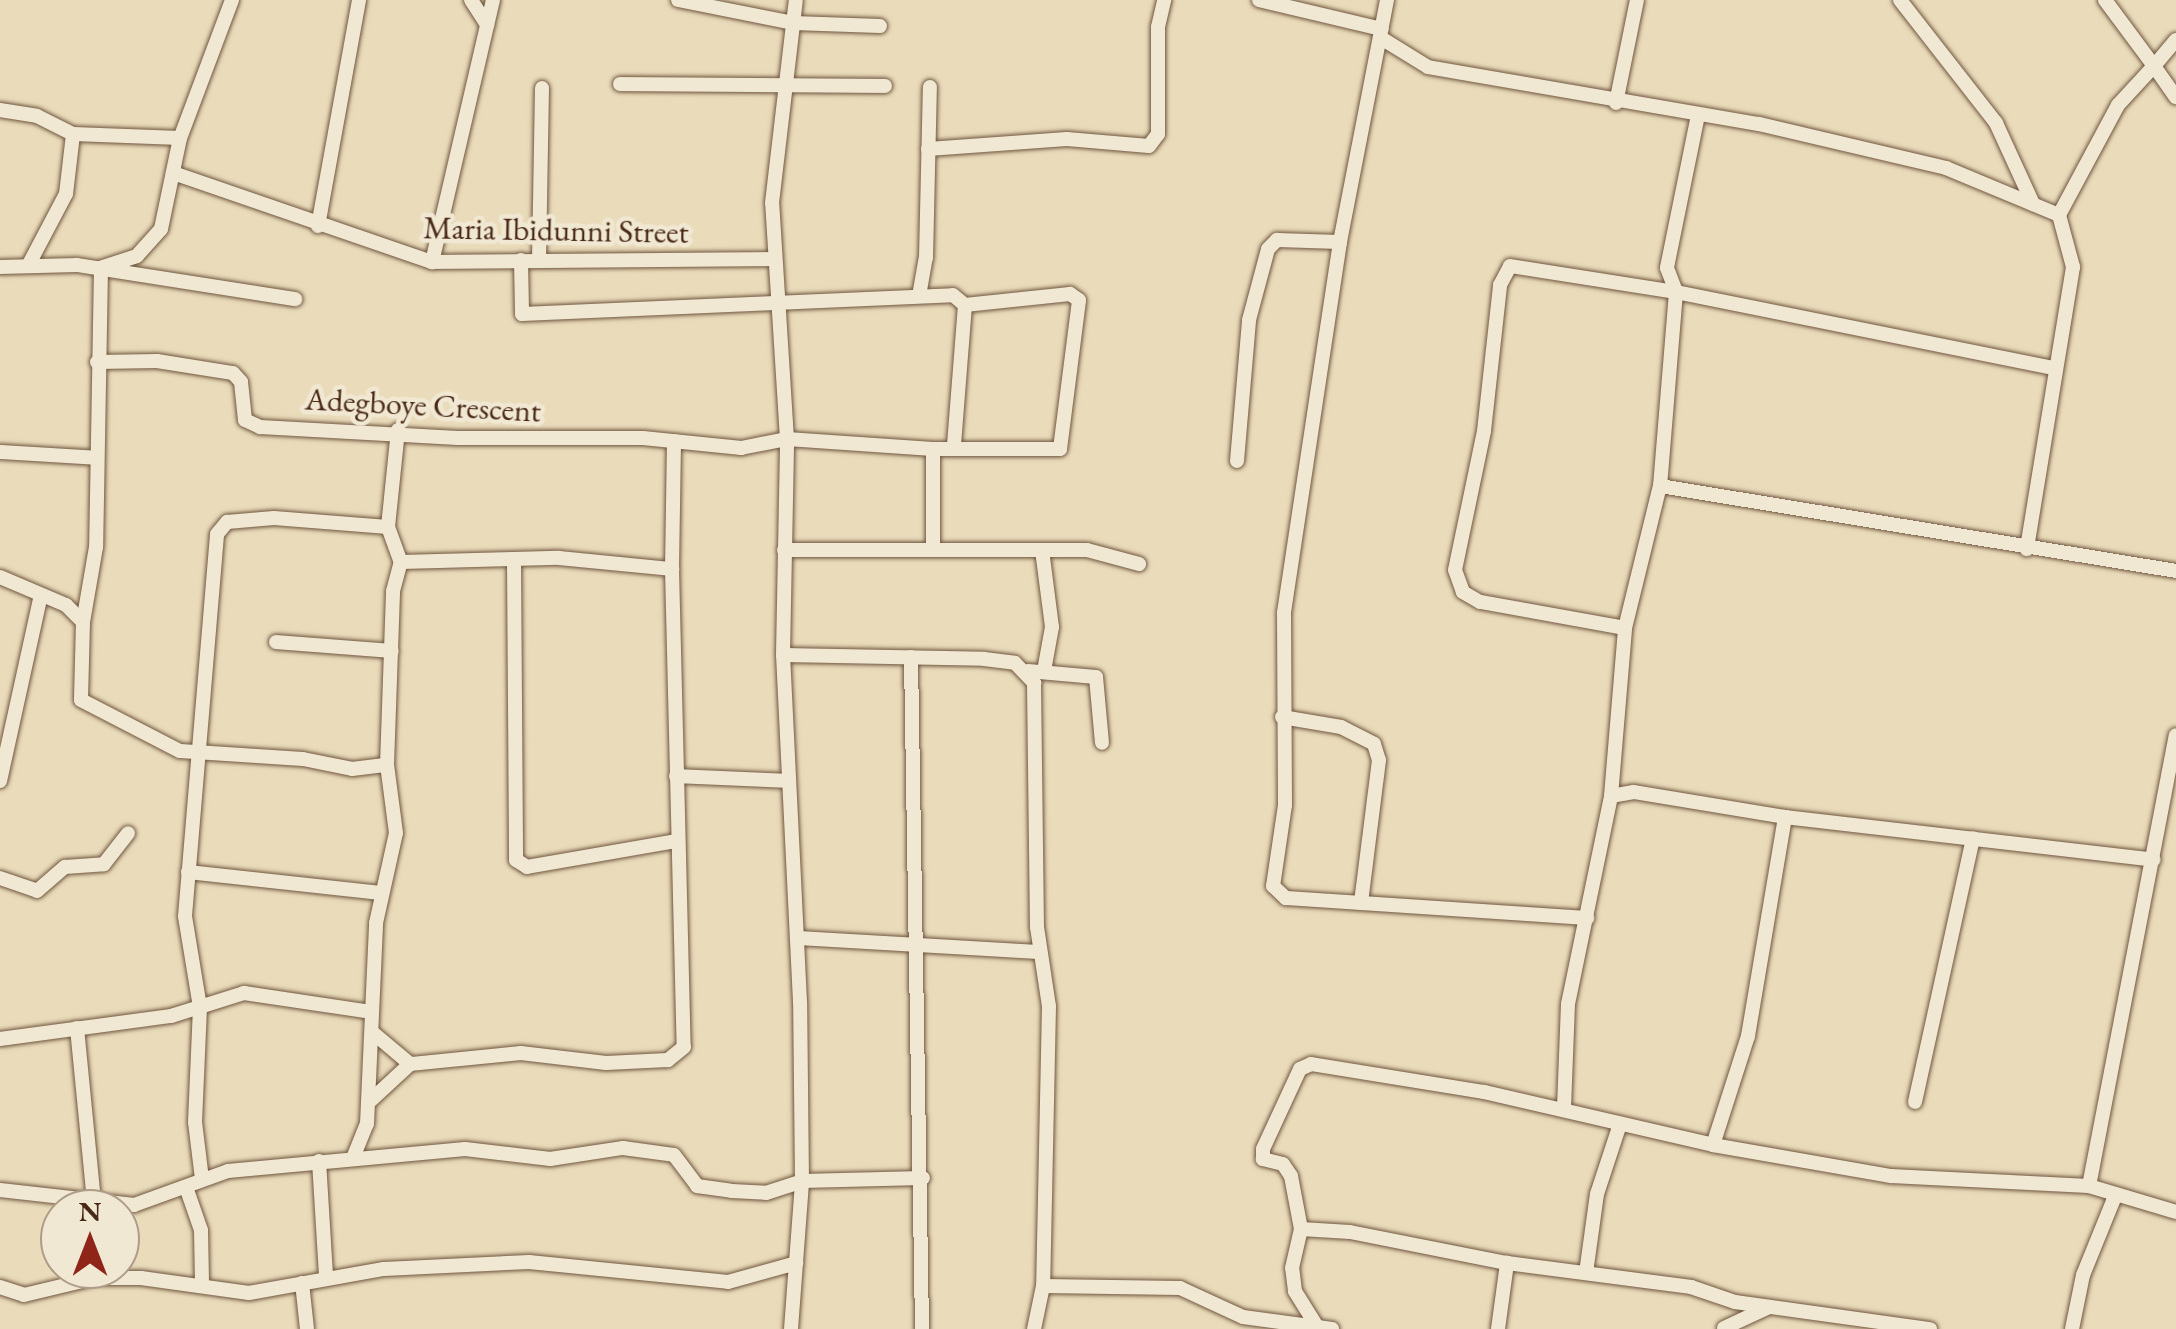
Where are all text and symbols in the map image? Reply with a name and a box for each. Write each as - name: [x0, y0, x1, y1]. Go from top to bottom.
- street label: Maria Ibidunni Street: [423, 208, 689, 252]
- street label: Adegboye Crescent: [304, 380, 542, 430]
- north arrow: [40, 1189, 140, 1289]
- text: N: [79, 1193, 101, 1229]

